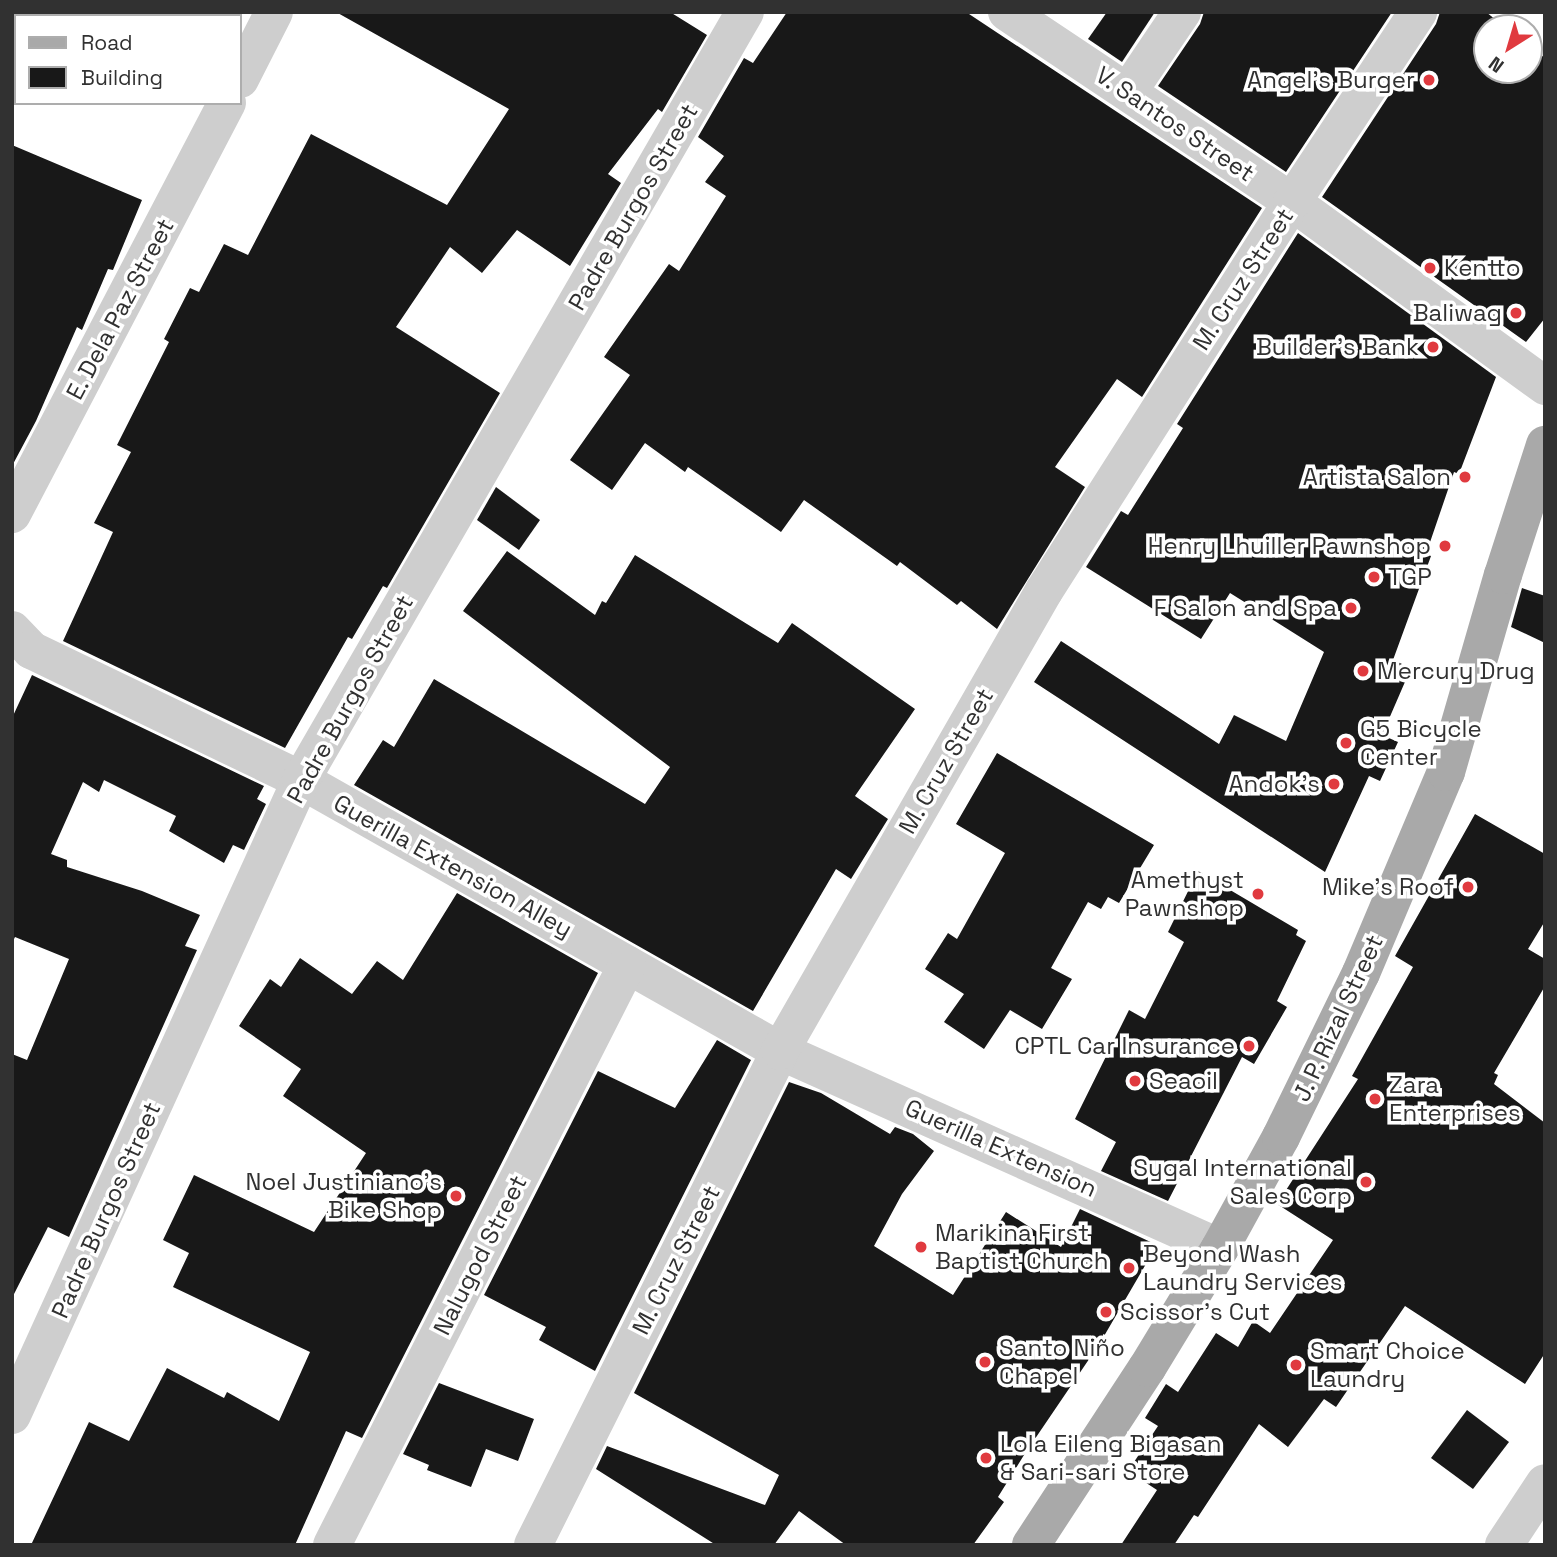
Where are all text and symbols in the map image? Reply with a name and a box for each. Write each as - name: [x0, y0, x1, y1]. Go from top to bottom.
- legend: [14, 14, 242, 105]
- north arrow: [1473, 14, 1543, 84]
- text: Road: [81, 29, 133, 56]
- text: N: [1484, 51, 1509, 78]
- street label: V. Santos Street: [1090, 60, 1260, 188]
- text: Building: [81, 64, 163, 91]
- place label: Angel's Burger: [1247, 66, 1415, 94]
- marker: Angel's Burger: [1421, 72, 1437, 88]
- street label: Padre Burgos Street: [562, 99, 704, 315]
- street label: M. Cruz Street: [1186, 202, 1300, 356]
- street label: E. Dela Paz Street: [60, 213, 180, 405]
- place label: Kentto: [1444, 254, 1521, 282]
- marker: Kentto: [1422, 260, 1438, 276]
- place label: Baliwag: [1413, 299, 1502, 327]
- marker: Baliwag: [1508, 305, 1524, 321]
- place label: Builder's Bank: [1256, 333, 1419, 361]
- marker: Builder's Bank: [1425, 339, 1441, 355]
- place label: Artista Salon: [1303, 463, 1451, 491]
- marker: Artista Salon: [1457, 469, 1473, 485]
- place label: Henry Lhuiller Pawnshop: [1148, 532, 1431, 560]
- marker: Henry Lhuiller Pawnshop: [1437, 538, 1453, 554]
- place label: TGP: [1388, 563, 1432, 591]
- marker: TGP: [1366, 569, 1382, 585]
- street label: Padre Burgos Street: [281, 590, 419, 808]
- place label: F Salon and Spa: [1154, 594, 1337, 622]
- marker: F Salon and Spa: [1343, 600, 1359, 616]
- place label: Mercury Drug: [1377, 657, 1535, 685]
- marker: Mercury Drug: [1355, 663, 1371, 679]
- street label: M. Cruz Street: [892, 683, 1000, 839]
- place label: G5 Bicycle Center: [1360, 715, 1482, 771]
- marker: G5 Bicycle Center: [1338, 735, 1354, 751]
- place label: Andok's: [1228, 770, 1320, 798]
- marker: Andok's: [1326, 776, 1342, 792]
- street label: Guerilla Extension Alley: [329, 788, 577, 944]
- place label: Amethyst Pawnshop: [1125, 866, 1244, 922]
- place label: Mike's Roof: [1322, 873, 1454, 901]
- marker: Mike's Roof: [1460, 879, 1476, 895]
- marker: Amethyst Pawnshop: [1250, 886, 1266, 902]
- street label: J. P. Rizal Street: [1287, 930, 1389, 1106]
- place label: CPTL Car Insurance: [1014, 1032, 1235, 1060]
- marker: CPTL Car Insurance: [1241, 1038, 1257, 1054]
- place label: Seaoil: [1149, 1067, 1218, 1095]
- place label: Zara Enterprises: [1389, 1071, 1521, 1127]
- marker: Seaoil: [1127, 1073, 1143, 1089]
- marker: Zara Enterprises: [1367, 1091, 1383, 1107]
- street label: Guerilla Extension: [901, 1093, 1101, 1203]
- street label: Padre Burgos Street: [45, 1097, 167, 1323]
- place label: Sygal International Sales Corp: [1133, 1154, 1352, 1210]
- place label: Noel Justiniano's Bike Shop: [246, 1168, 442, 1224]
- street label: Nalugod Street: [427, 1170, 533, 1340]
- marker: Sygal International Sales Corp: [1358, 1174, 1374, 1190]
- street label: M. Cruz Street: [626, 1180, 726, 1340]
- marker: Noel Justiniano's Bike Shop: [448, 1188, 464, 1204]
- place label: Marikina First Baptist Church: [935, 1219, 1108, 1275]
- marker: Marikina First Baptist Church: [913, 1239, 929, 1255]
- place label: Beyond Wash Laundry Services: [1143, 1240, 1342, 1296]
- marker: Beyond Wash Laundry Services: [1121, 1260, 1137, 1276]
- place label: Scissor's Cut: [1120, 1298, 1270, 1326]
- marker: Scissor's Cut: [1098, 1304, 1114, 1320]
- place label: Santo Niño Chapel: [999, 1334, 1125, 1390]
- place label: Smart Choice Laundry: [1310, 1337, 1465, 1393]
- marker: Santo Niño Chapel: [977, 1354, 993, 1370]
- marker: Smart Choice Laundry: [1288, 1357, 1304, 1373]
- place label: Lola Eileng Bigasan & Sari-sari Store: [1000, 1430, 1221, 1486]
- marker: Lola Eileng Bigasan & Sari-sari Store: [978, 1450, 994, 1466]

